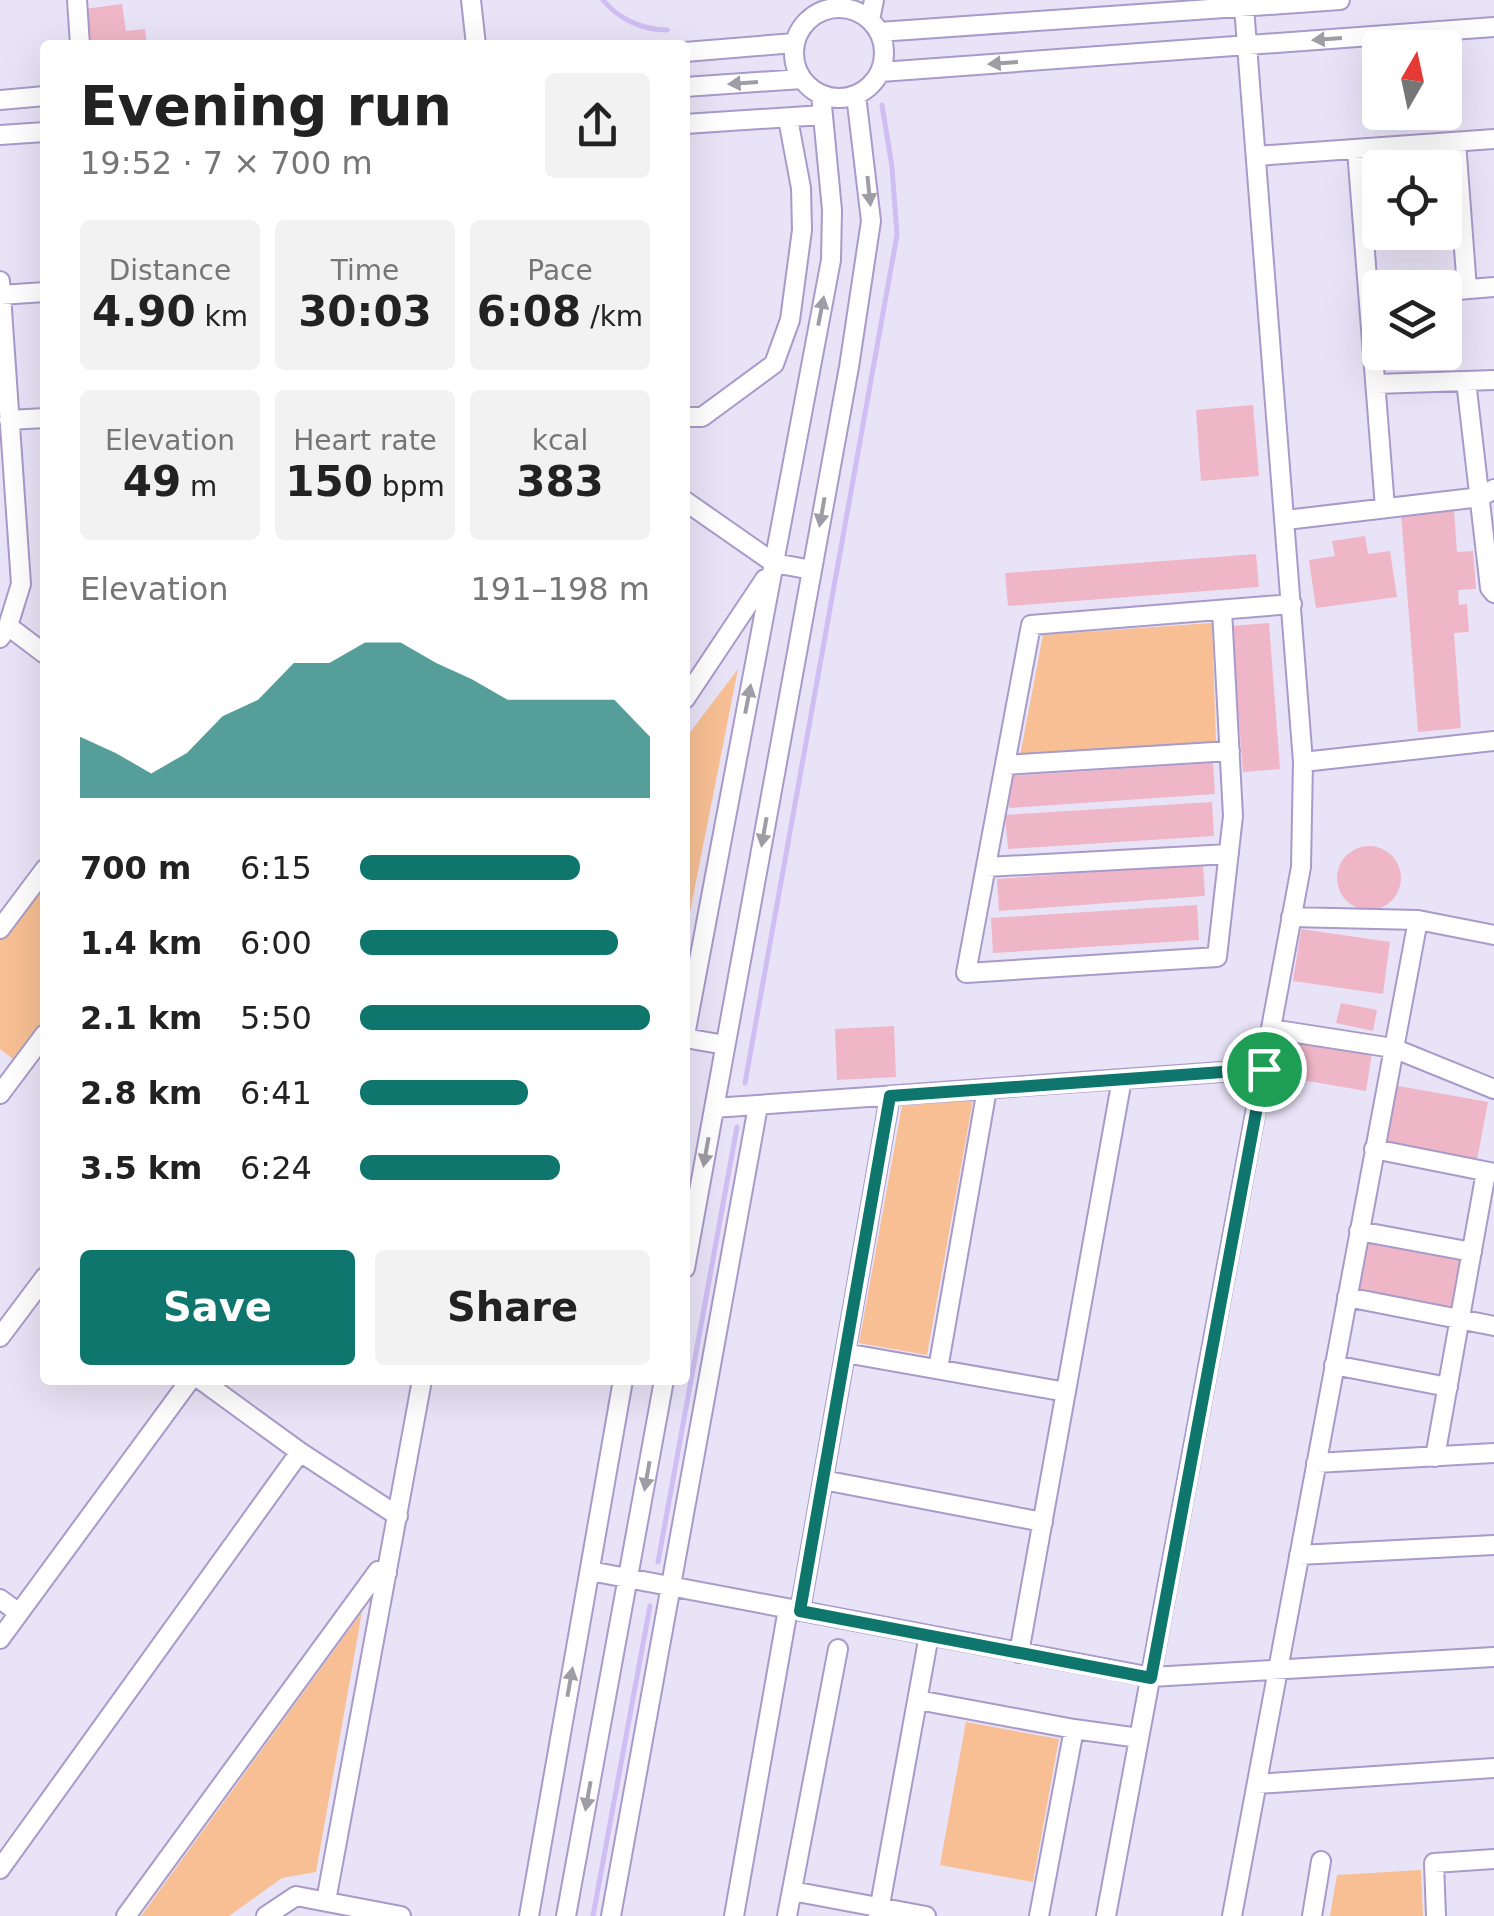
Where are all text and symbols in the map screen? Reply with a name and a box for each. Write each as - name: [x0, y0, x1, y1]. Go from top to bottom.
- north arrow: [1362, 30, 1462, 130]
- map controls: [1362, 30, 1462, 370]
- one-way arrow: [1310, 31, 1342, 47]
- one-way arrow: [986, 55, 1018, 71]
- button: share: [545, 73, 650, 178]
- text: Evening run: [80, 74, 452, 138]
- one-way arrow: [727, 75, 759, 91]
- text: 19:52 · 7 × 700 m: [80, 144, 373, 182]
- button: locate: [1362, 150, 1462, 250]
- one-way arrow: [861, 176, 877, 208]
- text: Distance: [109, 254, 231, 287]
- text: Time: [331, 254, 399, 287]
- text: Pace: [527, 254, 593, 287]
- button: layers: [1362, 270, 1462, 370]
- text: 4.90: [92, 287, 196, 336]
- text: 30:03: [298, 287, 432, 336]
- text: 6:08: [477, 287, 581, 336]
- one-way arrow: [814, 294, 829, 326]
- text: km: [196, 300, 248, 333]
- text: /km: [581, 300, 643, 333]
- text: Elevation: [105, 424, 235, 457]
- text: Heart rate: [293, 424, 437, 457]
- text: kcal: [532, 424, 588, 457]
- text: 49: [123, 457, 181, 506]
- text: 150: [285, 457, 373, 506]
- text: 383: [516, 457, 604, 506]
- text: m: [181, 470, 217, 503]
- text: bpm: [373, 470, 445, 503]
- one-way arrow: [814, 497, 829, 529]
- text: Elevation: [80, 570, 229, 608]
- text: 191–198 m: [471, 570, 650, 608]
- one-way arrow: [741, 683, 756, 714]
- one-way arrow: [756, 817, 771, 848]
- text: 700 m: [80, 849, 191, 887]
- text: 6:15: [240, 849, 312, 887]
- text: 1.4 km: [80, 924, 202, 962]
- text: 6:00: [240, 924, 312, 962]
- text: 2.1 km: [80, 999, 202, 1037]
- text: 5:50: [240, 999, 312, 1037]
- pin: [1222, 1027, 1307, 1112]
- icon: arrive: [1237, 1042, 1292, 1097]
- text: 2.8 km: [80, 1074, 202, 1112]
- text: 6:41: [240, 1074, 312, 1112]
- one-way arrow: [698, 1137, 713, 1168]
- text: 3.5 km: [80, 1149, 202, 1187]
- text: 6:24: [240, 1149, 312, 1187]
- button: Save: [80, 1250, 355, 1365]
- button: Share: [375, 1250, 650, 1365]
- one-way arrow: [639, 1461, 654, 1492]
- one-way arrow: [563, 1666, 578, 1697]
- one-way arrow: [580, 1780, 595, 1812]

